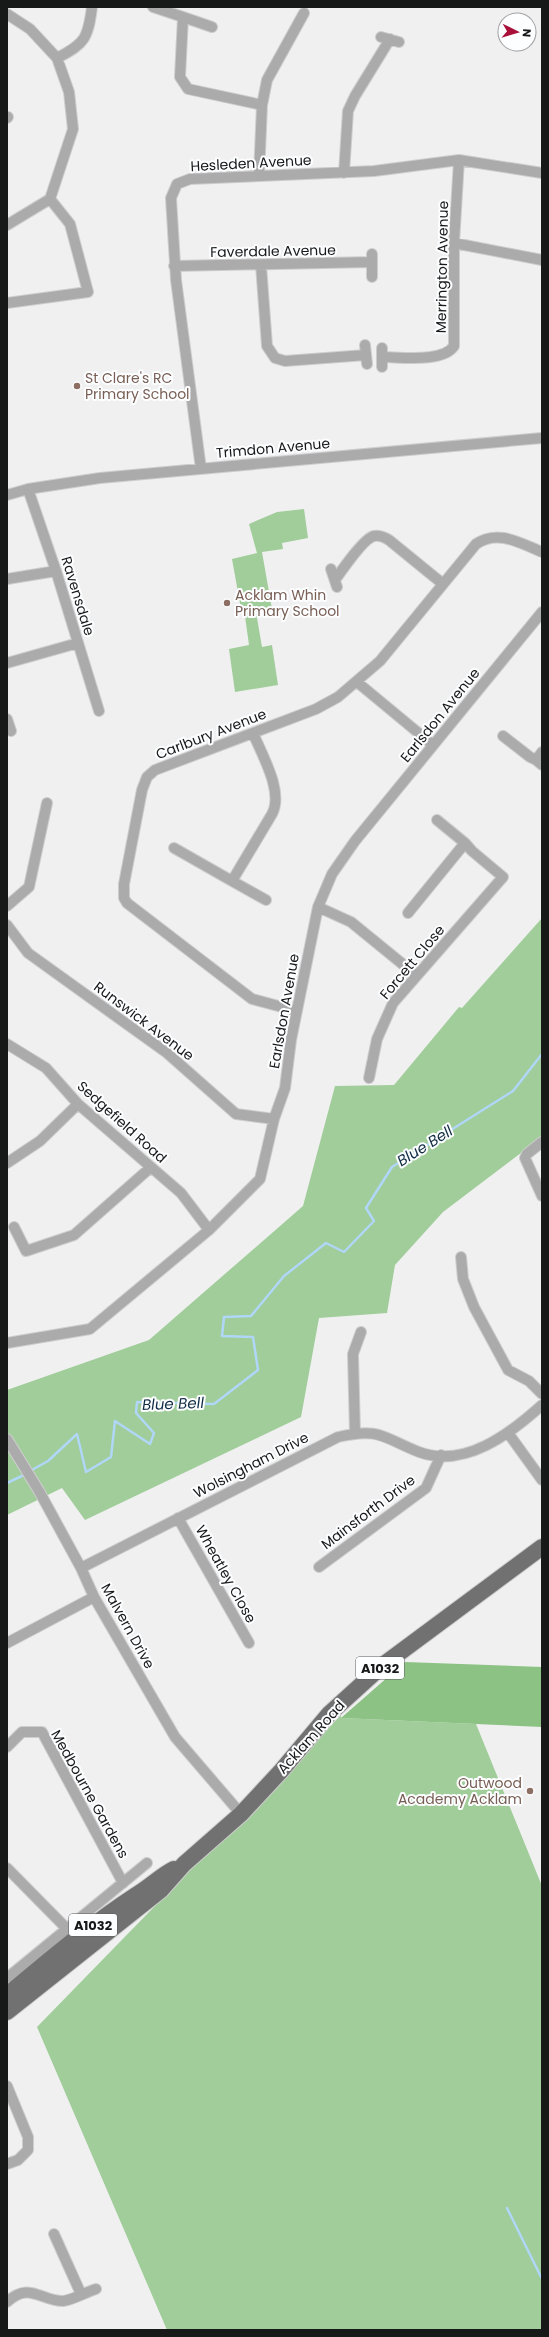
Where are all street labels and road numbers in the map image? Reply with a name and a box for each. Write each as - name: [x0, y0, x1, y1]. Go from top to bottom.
- street label: Hesleden Avenue: [190, 150, 312, 176]
- street label: Merrington Avenue: [431, 200, 453, 333]
- street label: Faverdale Avenue: [210, 240, 336, 262]
- street label: Trimdon Avenue: [215, 433, 331, 463]
- street label: Ravensdale: [56, 554, 100, 638]
- street label: Earlsdon Avenue: [396, 663, 485, 766]
- street label: Carlbury Avenue: [153, 704, 269, 764]
- street label: Forcett Close: [375, 920, 449, 1003]
- street label: Earlsdon Avenue: [264, 952, 304, 1070]
- street label: Runswick Avenue: [90, 977, 198, 1065]
- street label: Sedgefield Road: [73, 1076, 171, 1168]
- street label: Wolsingham Drive: [190, 1427, 312, 1503]
- street label: Mainsforth Drive: [317, 1470, 419, 1554]
- street label: Wheatley Close: [191, 1522, 261, 1627]
- street label: Malvern Drive: [96, 1580, 160, 1672]
- road number: A1032: [356, 1657, 404, 1679]
- street label: Acklam Road: [273, 1696, 349, 1778]
- street label: Medbourne Gardens: [46, 1726, 134, 1862]
- road number: A1032: [69, 1914, 117, 1936]

